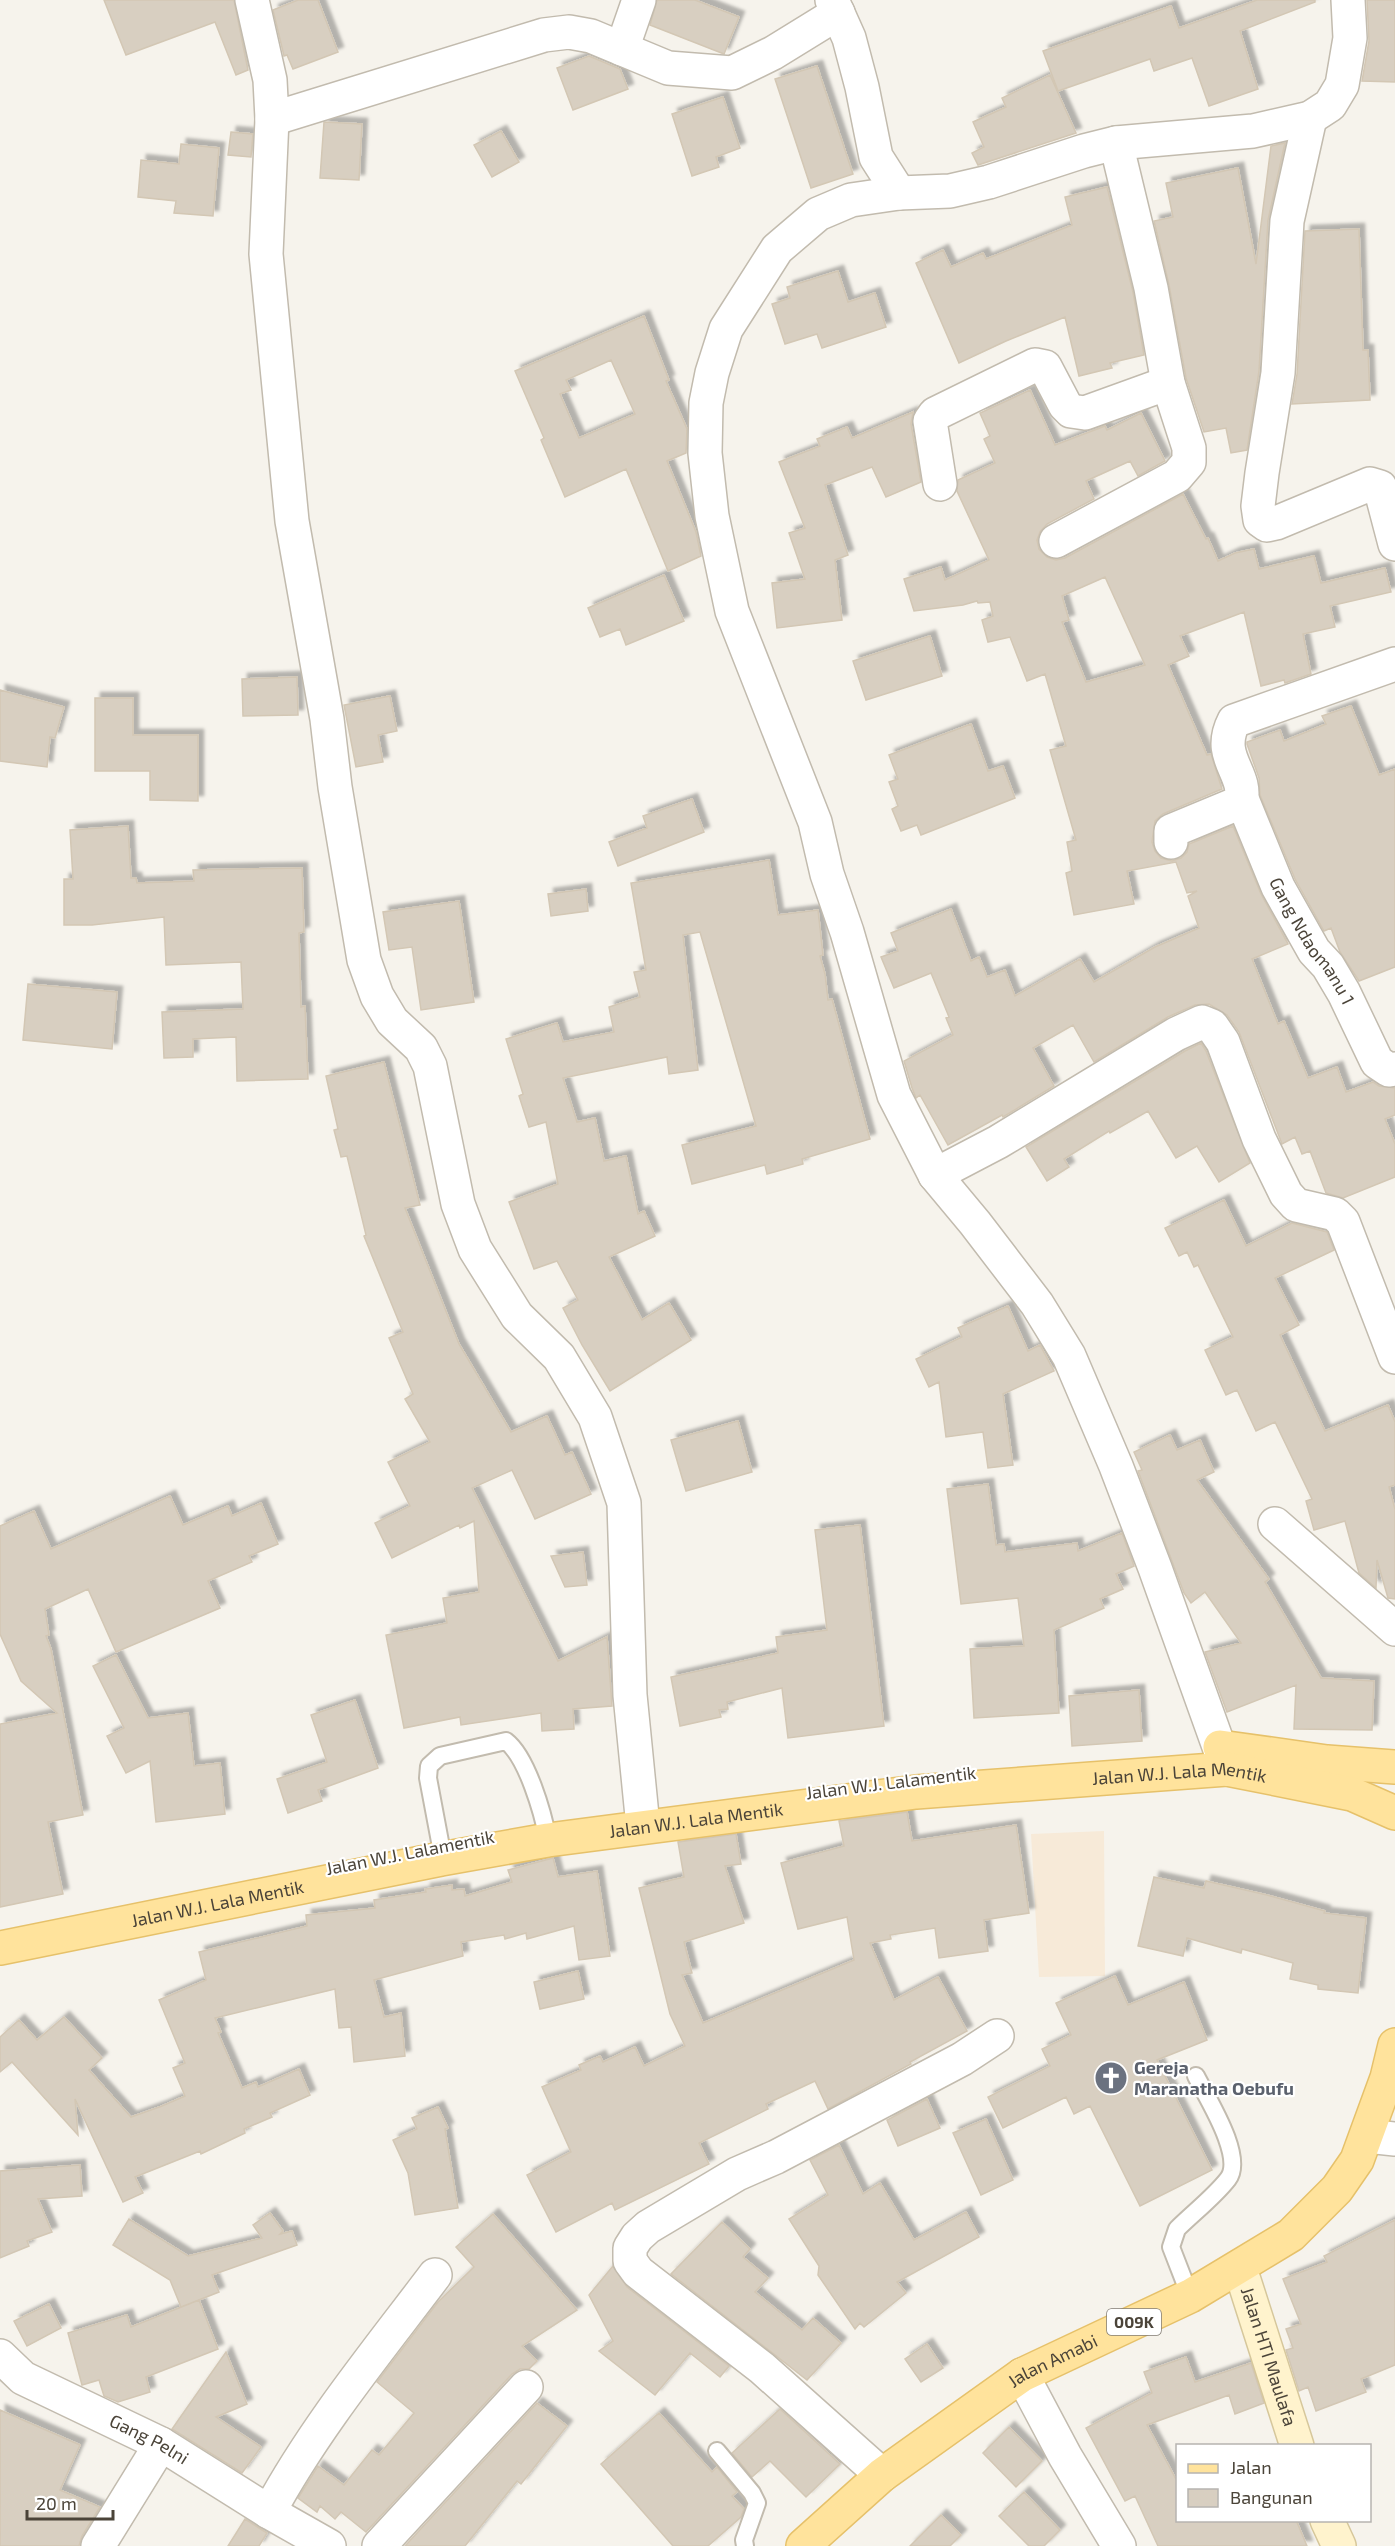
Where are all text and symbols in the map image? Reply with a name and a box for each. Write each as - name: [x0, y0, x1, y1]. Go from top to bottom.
- street label: Gang Ndaomanu 1: [1265, 874, 1360, 1008]
- street label: Jalan W.J. Lala Mentik: [1091, 1757, 1269, 1789]
- street label: Jalan W.J. Lalamentik: [805, 1761, 977, 1803]
- street label: Jalan W.J. Lala Mentik: [608, 1797, 784, 1842]
- street label: Jalan W.J. Lalamentik: [324, 1825, 496, 1879]
- street label: Jalan W.J. Lala Mentik: [129, 1875, 306, 1931]
- place label: Gereja Maranatha Oebufu: [1134, 2056, 1294, 2099]
- church icon: Gereja Maranatha Oebufu: [1093, 2060, 1129, 2096]
- street label: Jalan HTI Maulafa: [1237, 2284, 1302, 2429]
- road number: 009K: [1107, 2309, 1161, 2335]
- street label: Jalan Amabi: [1003, 2329, 1101, 2392]
- street label: Gang Pelni: [106, 2409, 193, 2469]
- legend: [1176, 2444, 1371, 2522]
- text: Jalan: [1230, 2456, 1272, 2478]
- scale bar: [27, 2483, 112, 2521]
- text: Bangunan: [1230, 2486, 1313, 2508]
- text: 20 m: [36, 2492, 77, 2514]

